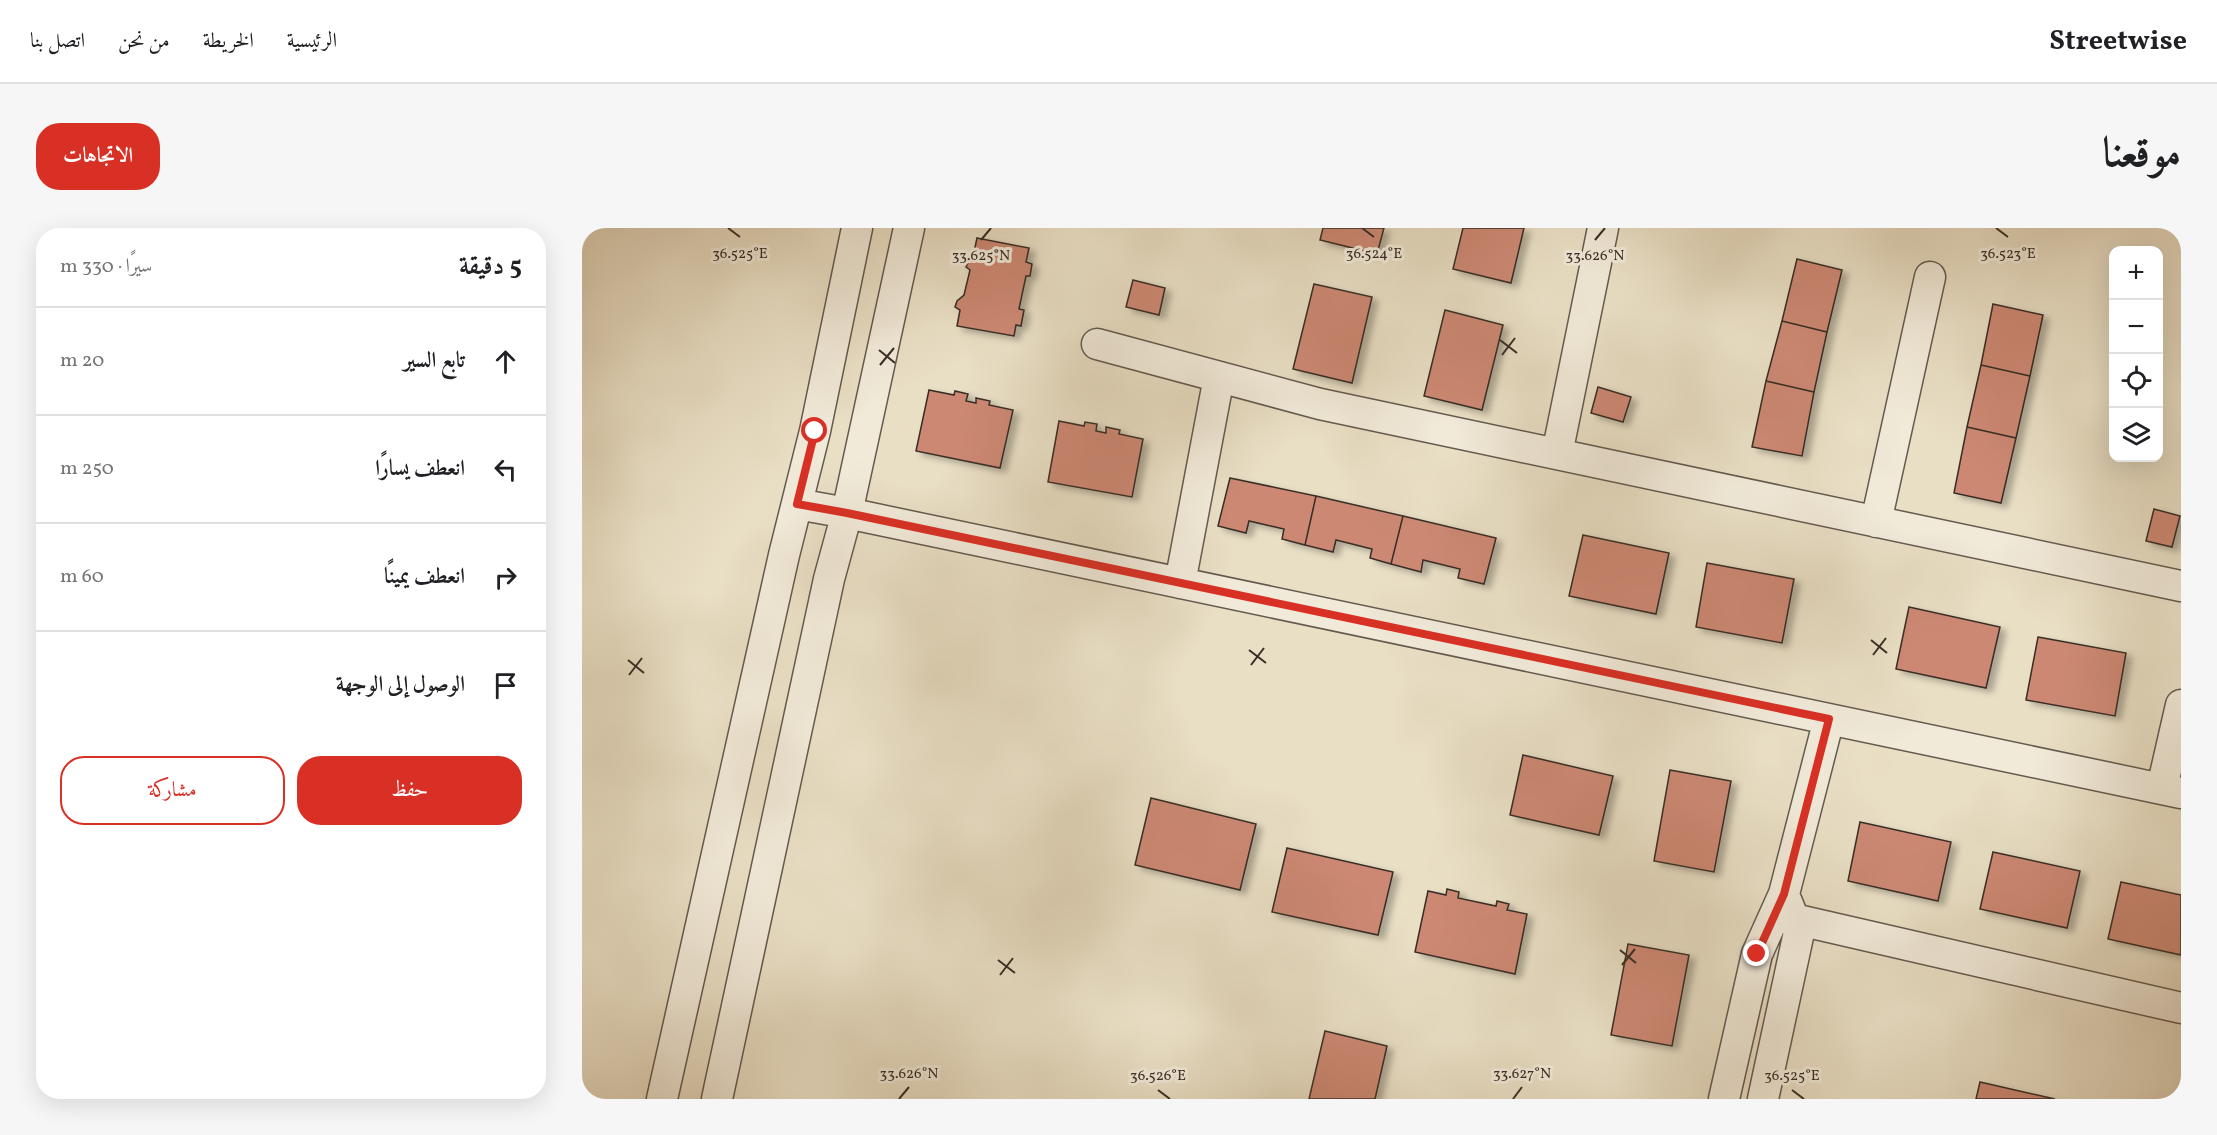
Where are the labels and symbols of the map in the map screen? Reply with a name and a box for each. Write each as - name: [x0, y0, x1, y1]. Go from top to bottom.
- text: 36.525°E: [712, 244, 768, 265]
- text: 36.524°E: [1346, 244, 1402, 265]
- text: 36.523°E: [1980, 244, 2036, 265]
- text: 33.625°N: [952, 246, 1010, 267]
- text: 33.626°N: [1566, 246, 1624, 267]
- route start: [801, 417, 827, 443]
- route end: [1743, 940, 1769, 966]
- text: 33.626°N: [880, 1064, 938, 1085]
- text: 33.627°N: [1493, 1064, 1551, 1085]
- text: 36.526°E: [1130, 1066, 1186, 1087]
- text: 36.525°E: [1764, 1066, 1820, 1087]

